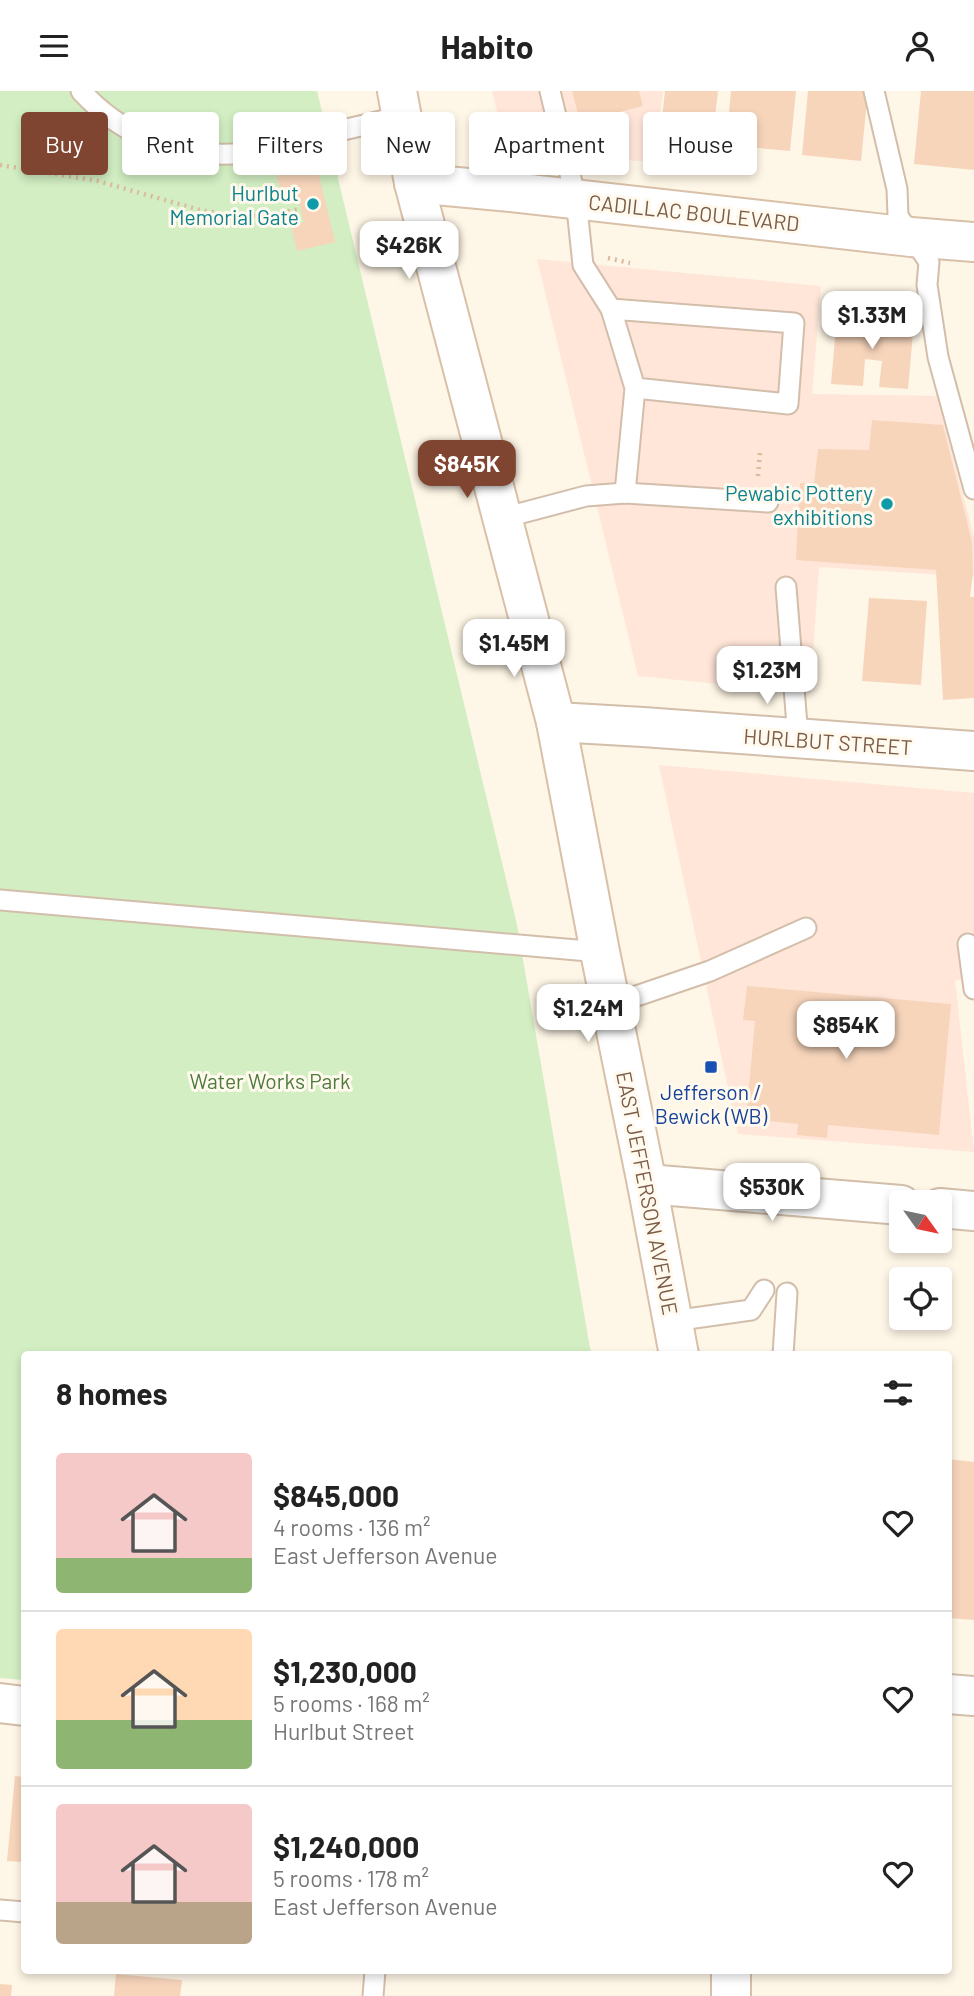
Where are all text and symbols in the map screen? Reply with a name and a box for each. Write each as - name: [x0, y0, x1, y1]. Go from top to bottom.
- icon: menu: [35, 27, 73, 65]
- text: Habito: [440, 27, 534, 65]
- icon: person: [901, 27, 939, 65]
- chip: Buy: [21, 112, 108, 175]
- chip: Rent: [122, 112, 219, 175]
- chip: Filters: [233, 112, 347, 175]
- chip: New: [361, 112, 455, 175]
- chip: Apartment: [469, 112, 629, 175]
- chip: House: [643, 112, 757, 175]
- place label: Hurlbut Memorial Gate: [169, 180, 299, 229]
- street label: CADILLAC BOULEVARD: [587, 188, 801, 236]
- marker: Hurlbut Memorial Gate: [305, 196, 321, 212]
- pin: $426K: [360, 221, 458, 281]
- text: $426K: [376, 230, 442, 258]
- pin: $1.33M: [815, 292, 929, 351]
- text: $1.33M: [838, 300, 906, 328]
- pin: $845K: [418, 441, 516, 500]
- text: $845K: [434, 449, 500, 477]
- place label: Pewabic Pottery exhibitions: [725, 480, 873, 529]
- marker: Pewabic Pottery exhibitions: [879, 496, 895, 512]
- pin: $1.45M: [457, 619, 571, 679]
- text: $1.45M: [479, 628, 549, 656]
- pin: $1.23M: [710, 647, 824, 706]
- text: $1.23M: [733, 655, 801, 683]
- street label: HURLBUT STREET: [743, 723, 913, 759]
- pin: $1.24M: [531, 985, 645, 1044]
- text: $1.24M: [553, 993, 623, 1021]
- pin: $854K: [797, 1002, 895, 1061]
- text: $854K: [813, 1010, 879, 1038]
- marker: Jefferson / Bewick (WB): [703, 1059, 719, 1075]
- park label: Water Works Park: [190, 1068, 350, 1093]
- street label: EAST JEFFERSON AVENUE: [612, 1069, 684, 1317]
- place label: Jefferson / Bewick (WB): [655, 1079, 768, 1128]
- pin: $530K: [723, 1163, 821, 1223]
- text: $530K: [739, 1172, 805, 1200]
- north arrow: [889, 1190, 952, 1253]
- map controls: [889, 1190, 952, 1330]
- button: locate: [889, 1267, 952, 1330]
- icon: filters: [879, 1374, 917, 1412]
- text: 8 homes: [56, 1375, 167, 1411]
- text: $845,000: [273, 1477, 399, 1513]
- icon: home: [112, 1481, 196, 1565]
- icon: heart: [879, 1504, 917, 1542]
- text: 4 rooms · 136 m²: [273, 1513, 431, 1541]
- text: East Jefferson Avenue: [273, 1541, 498, 1569]
- text: $1,230,000: [273, 1653, 417, 1689]
- icon: home: [112, 1657, 196, 1741]
- icon: heart: [879, 1680, 917, 1718]
- text: 5 rooms · 168 m²: [273, 1689, 430, 1717]
- text: Hurlbut Street: [273, 1717, 415, 1745]
- text: $1,240,000: [273, 1828, 419, 1864]
- icon: home: [112, 1832, 196, 1916]
- icon: heart: [879, 1855, 917, 1893]
- text: 5 rooms · 178 m²: [273, 1864, 429, 1892]
- text: East Jefferson Avenue: [273, 1892, 498, 1920]

